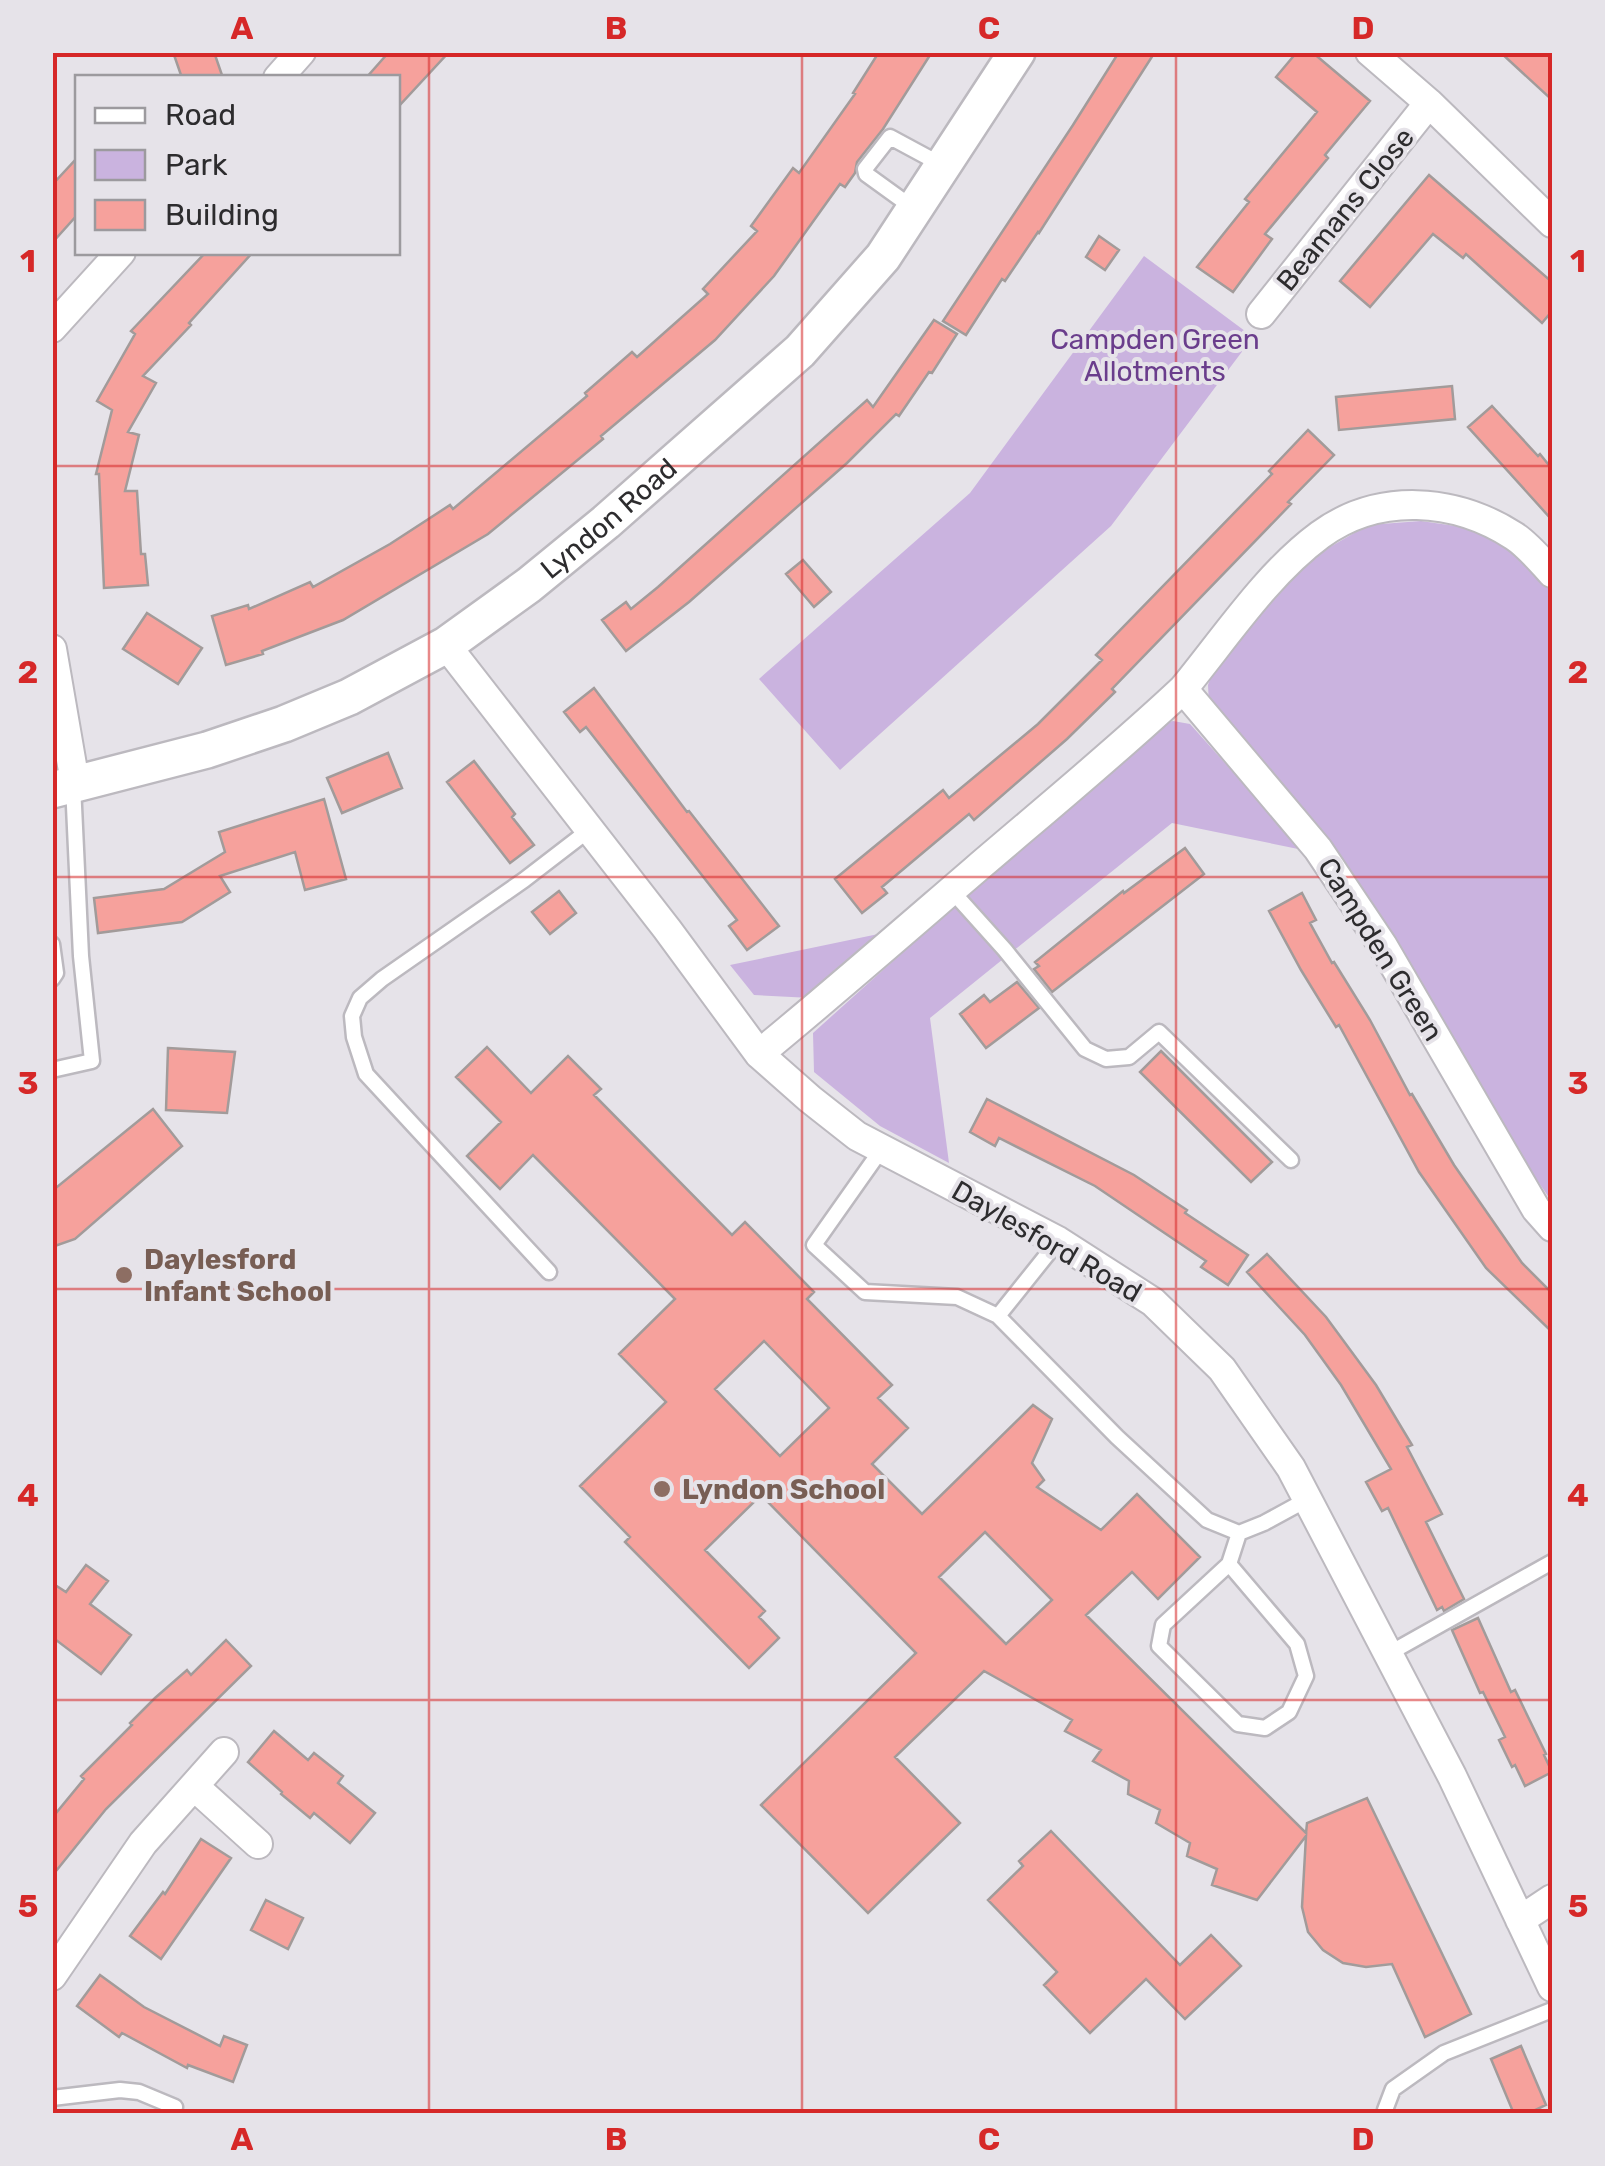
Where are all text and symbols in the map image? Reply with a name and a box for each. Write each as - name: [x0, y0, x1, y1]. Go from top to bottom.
- text: A: [231, 9, 254, 47]
- text: B: [605, 9, 627, 47]
- text: C: [978, 9, 1000, 47]
- text: D: [1352, 9, 1374, 47]
- legend: [75, 75, 400, 255]
- text: Road: [165, 97, 236, 133]
- street label: Beamans Close: [1270, 121, 1421, 297]
- text: Park: [165, 147, 228, 183]
- text: Building: [165, 197, 279, 233]
- text: 1: [20, 242, 36, 280]
- text: 1: [1570, 242, 1586, 280]
- park label: Campden Green Allotments: [1050, 323, 1260, 388]
- street label: Lyndon Road: [534, 451, 684, 586]
- text: 2: [18, 653, 38, 691]
- text: 2: [1568, 653, 1588, 691]
- street label: Campden Green: [1311, 852, 1450, 1047]
- text: 3: [17, 1064, 39, 1102]
- text: 3: [1567, 1064, 1589, 1102]
- street label: Daylesford Road: [946, 1174, 1147, 1309]
- place label: Daylesford Infant School: [144, 1243, 332, 1308]
- marker: Daylesford Infant School: [113, 1264, 135, 1286]
- place label: Lyndon School: [682, 1473, 885, 1506]
- text: 4: [17, 1476, 39, 1514]
- text: 4: [1567, 1476, 1589, 1514]
- marker: Lyndon School: [651, 1478, 673, 1500]
- text: 5: [18, 1887, 38, 1925]
- text: 5: [1568, 1887, 1588, 1925]
- text: A: [231, 2120, 254, 2158]
- text: B: [605, 2120, 627, 2158]
- text: C: [978, 2120, 1000, 2158]
- text: D: [1352, 2120, 1374, 2158]

